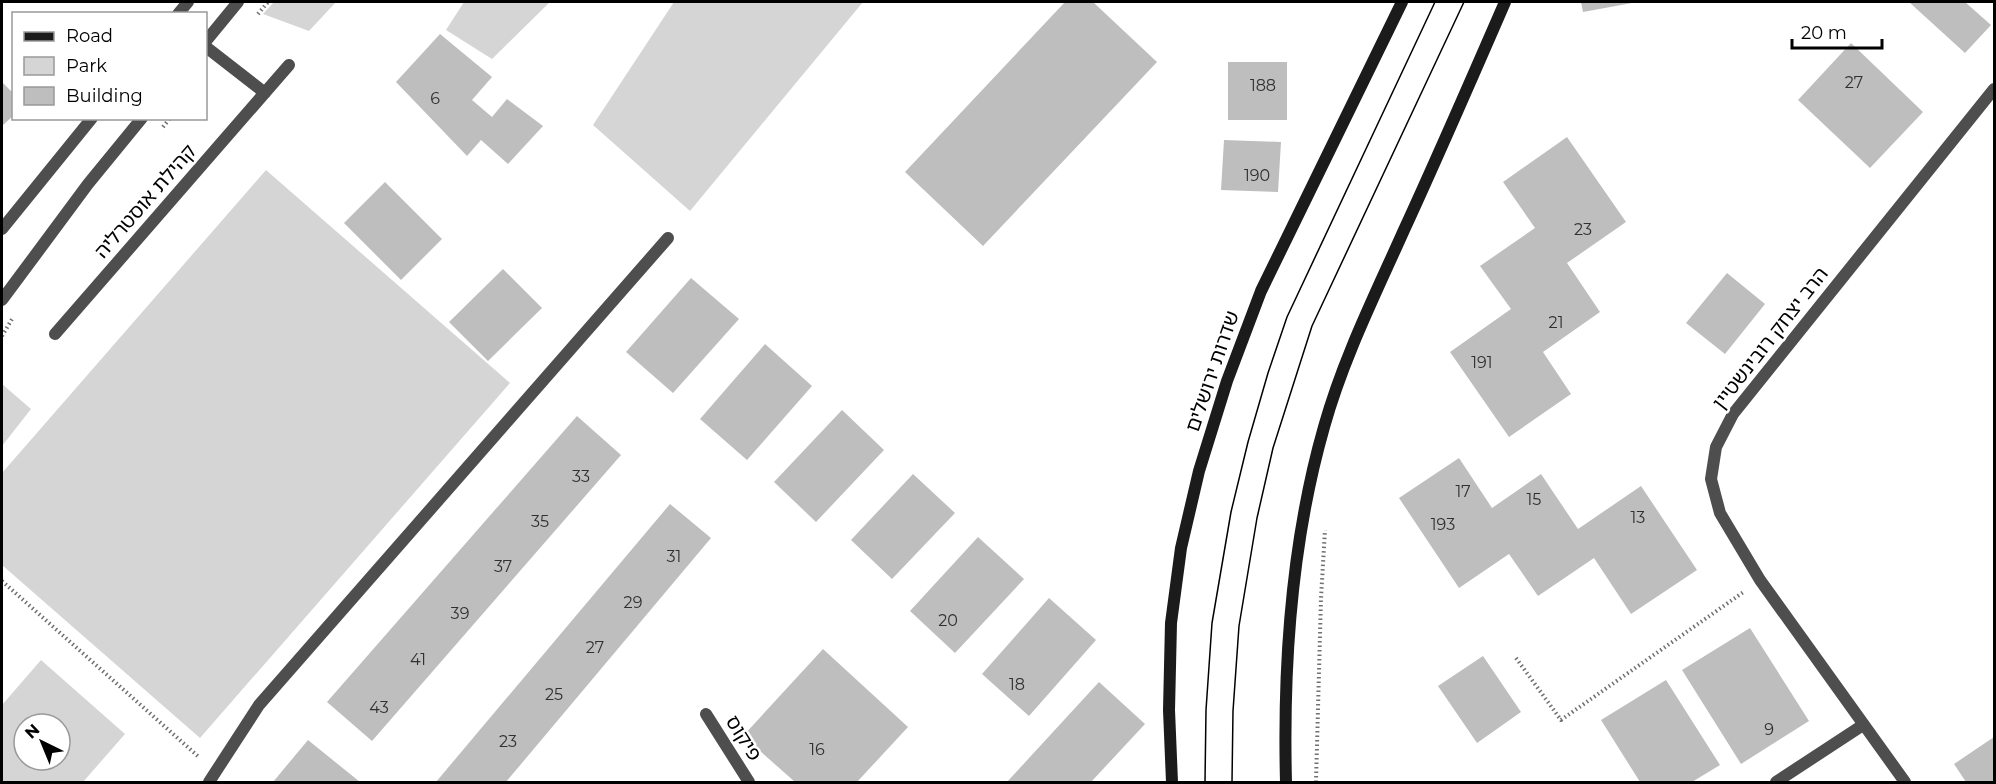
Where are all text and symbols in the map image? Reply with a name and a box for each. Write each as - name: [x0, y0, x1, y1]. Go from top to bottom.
- legend: [12, 12, 207, 120]
- scale bar: [1792, 12, 1882, 50]
- text: 20 m: [1801, 22, 1847, 44]
- text: Road: [66, 25, 113, 47]
- text: Park: [66, 55, 107, 77]
- house number: 27: [1845, 73, 1863, 92]
- house number: 188: [1250, 76, 1276, 95]
- text: Building: [66, 85, 143, 107]
- house number: 6: [430, 89, 440, 108]
- street label: קהילת אוסטרליה: [89, 139, 201, 263]
- house number: 190: [1244, 166, 1270, 185]
- house number: 23: [1574, 220, 1592, 239]
- street label: הרב יצחק רובינשטיין: [1707, 262, 1833, 414]
- street label: שדרות ירושלים: [1180, 307, 1244, 435]
- house number: 21: [1549, 313, 1563, 332]
- house number: 191: [1471, 353, 1493, 372]
- house number: 33: [572, 467, 590, 486]
- house number: 17: [1455, 482, 1471, 501]
- house number: 15: [1527, 490, 1541, 509]
- house number: 13: [1631, 508, 1645, 527]
- house number: 35: [531, 512, 549, 531]
- house number: 193: [1431, 515, 1455, 534]
- house number: 31: [667, 547, 681, 566]
- house number: 37: [494, 557, 512, 576]
- house number: 29: [624, 593, 642, 612]
- house number: 39: [451, 604, 469, 623]
- house number: 20: [938, 611, 958, 630]
- house number: 27: [586, 638, 604, 657]
- house number: 41: [410, 650, 426, 669]
- house number: 18: [1009, 675, 1025, 694]
- house number: 25: [545, 685, 563, 704]
- house number: 43: [369, 698, 389, 717]
- street label: פיקוס: [721, 711, 767, 765]
- north arrow: [12, 712, 72, 772]
- text: N: [21, 720, 43, 743]
- house number: 9: [1764, 720, 1774, 739]
- house number: 23: [499, 732, 517, 751]
- house number: 16: [809, 740, 825, 759]

